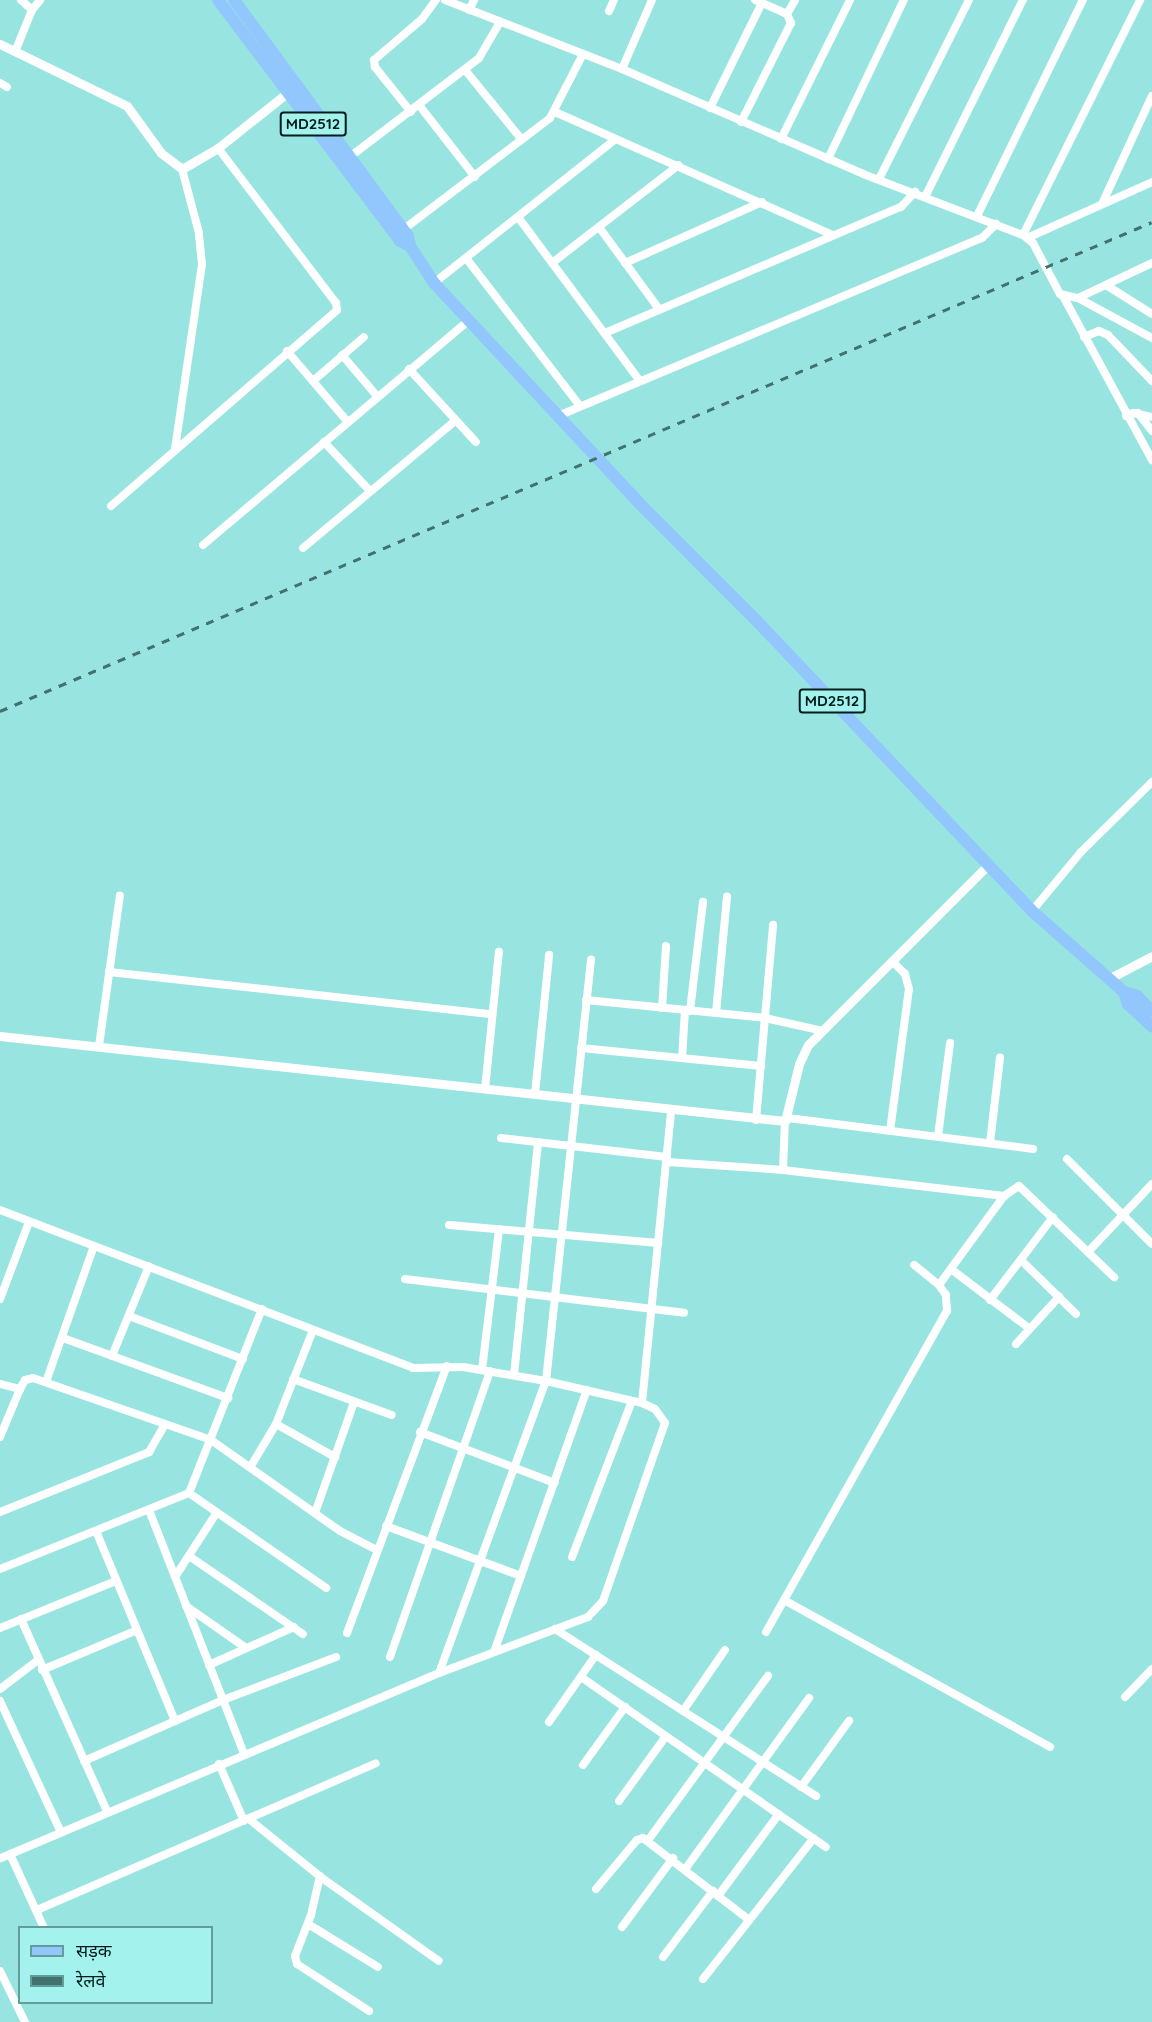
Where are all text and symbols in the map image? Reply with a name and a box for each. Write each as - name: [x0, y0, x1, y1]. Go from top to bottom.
- road number: MD2512: [278, 112, 348, 136]
- road number: MD2512: [798, 689, 866, 713]
- legend: [18, 1926, 213, 2004]
- text: सड़क: [76, 1939, 112, 1962]
- text: रेलवे: [76, 1969, 106, 1992]

